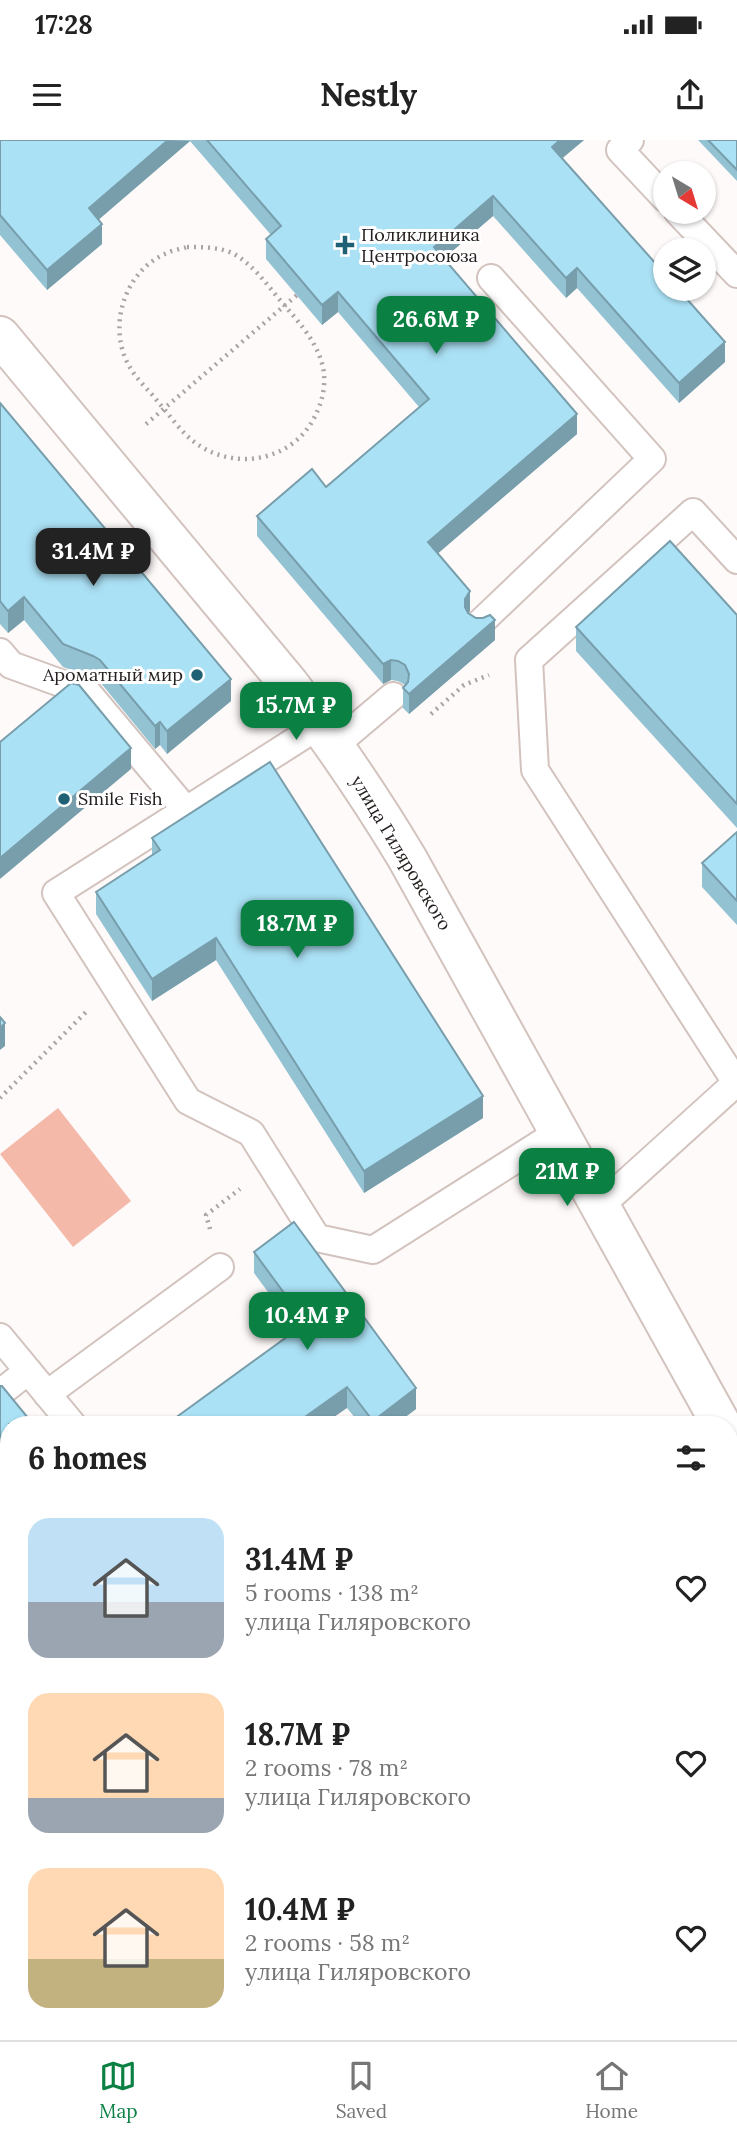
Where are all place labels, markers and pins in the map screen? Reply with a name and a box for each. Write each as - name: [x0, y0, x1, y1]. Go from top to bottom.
- place label: Поликлиника Центросоюза: [361, 223, 480, 267]
- marker: Поликлиника Центросоюза: [335, 235, 355, 255]
- pin: 26.6M ₽: [371, 296, 501, 356]
- pin: 31.4M ₽: [28, 528, 158, 588]
- place label: Ароматный мир: [42, 663, 183, 686]
- marker: Ароматный мир: [189, 667, 205, 683]
- pin: 15.7M ₽: [231, 682, 361, 742]
- place label: Smile Fish: [78, 787, 163, 810]
- marker: Smile Fish: [56, 791, 72, 807]
- pin: 18.7M ₽: [232, 900, 362, 960]
- pin: 21M ₽: [518, 1149, 616, 1208]
- pin: 10.4M ₽: [242, 1292, 372, 1352]

